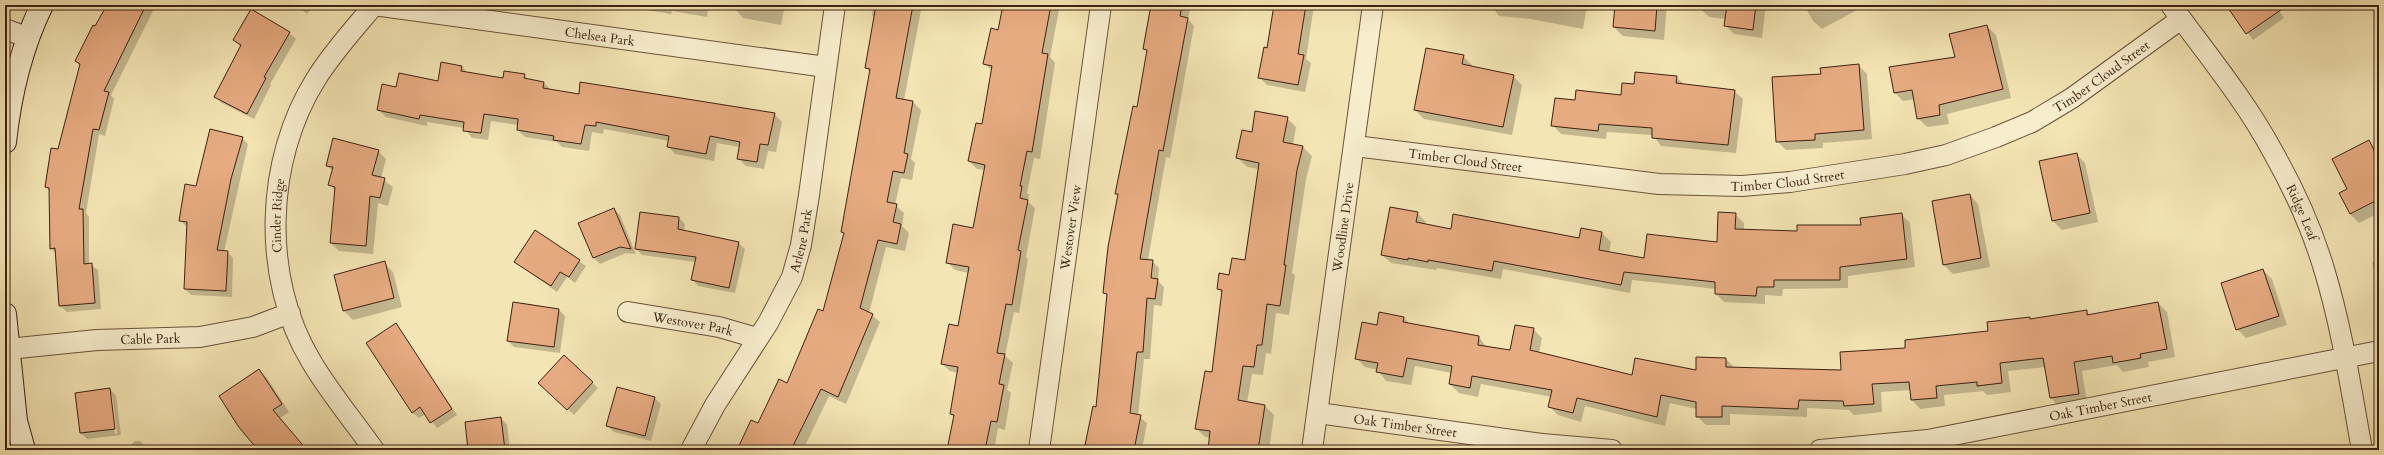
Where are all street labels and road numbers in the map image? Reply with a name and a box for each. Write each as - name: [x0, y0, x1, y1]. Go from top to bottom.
- street label: Chelsea Park: [563, 23, 636, 51]
- street label: Timber Cloud Street: [2050, 37, 2154, 117]
- street label: Timber Cloud Street: [1407, 145, 1523, 177]
- street label: Timber Cloud Street: [1730, 166, 1846, 196]
- street label: Cinder Ridge: [268, 177, 289, 253]
- street label: Woodline Drive: [1328, 181, 1359, 274]
- street label: Ridge Leaf: [2281, 181, 2322, 245]
- street label: Westover View: [1056, 183, 1086, 272]
- street label: Arlene Park: [786, 207, 817, 275]
- street label: Westover Park: [650, 308, 735, 341]
- street label: Cable Park: [120, 330, 181, 349]
- street label: Oak Timber Street: [2048, 388, 2153, 426]
- street label: Oak Timber Street: [1352, 410, 1458, 442]

